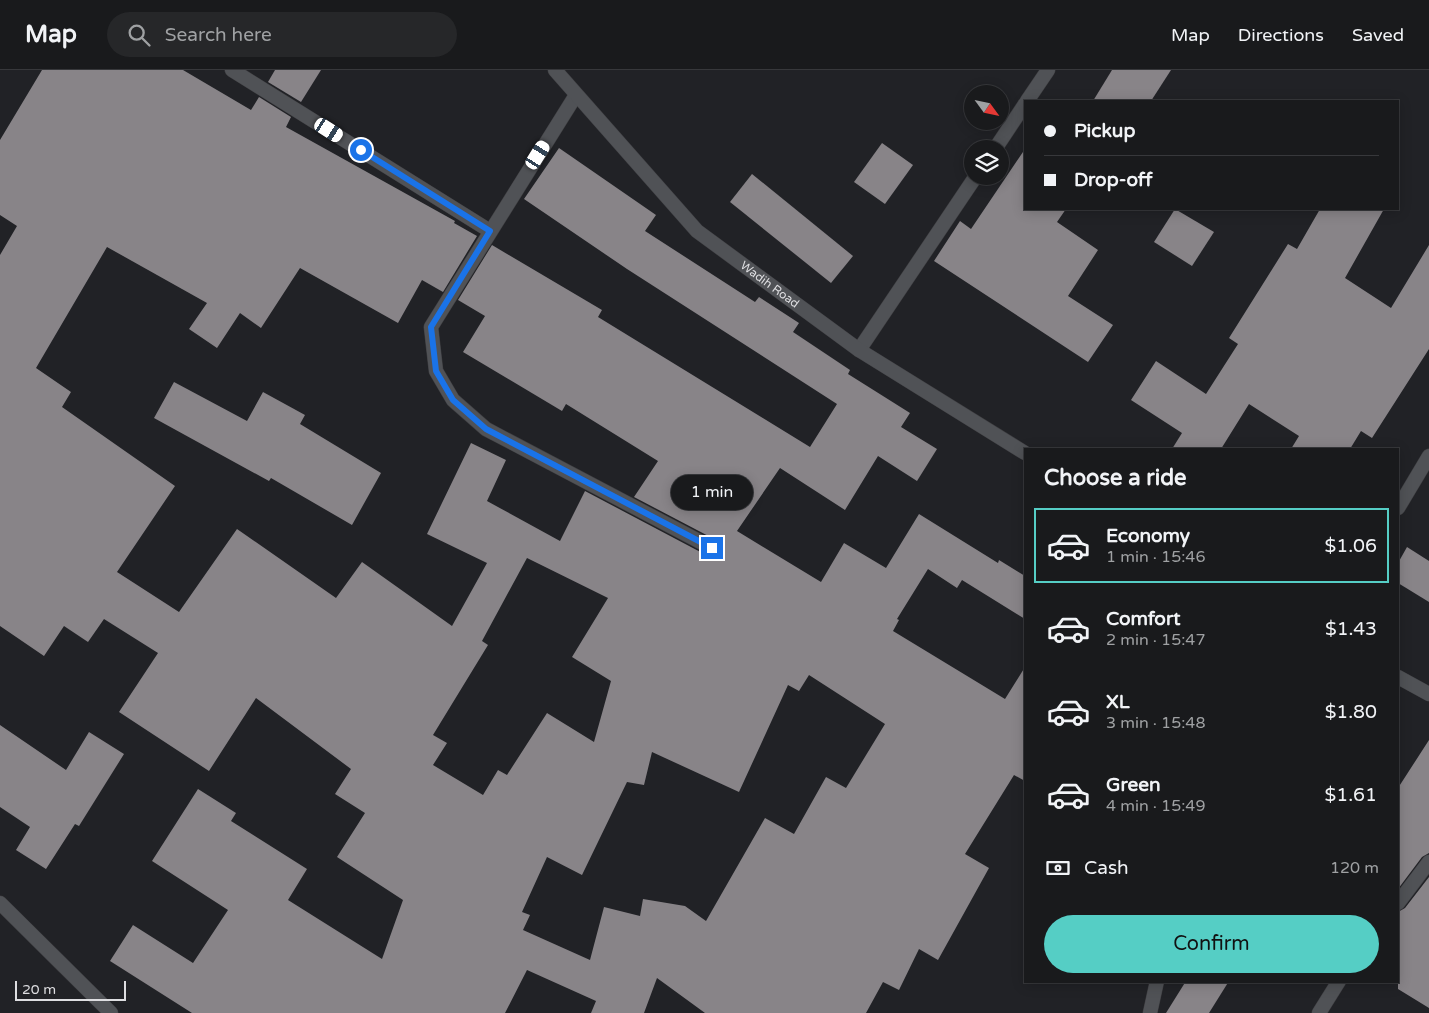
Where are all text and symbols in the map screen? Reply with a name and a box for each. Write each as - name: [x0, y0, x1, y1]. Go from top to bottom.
- search box: [107, 12, 457, 57]
- text: Map: [25, 20, 77, 49]
- icon: search: [125, 21, 153, 49]
- text: Search here: [165, 24, 272, 46]
- text: Map: [1171, 24, 1210, 46]
- text: Directions: [1238, 24, 1324, 46]
- text: Saved: [1352, 24, 1404, 46]
- north arrow: [964, 85, 1009, 130]
- map controls: [964, 85, 1009, 185]
- car: [312, 116, 345, 144]
- text: Pickup: [1074, 120, 1135, 142]
- car: [523, 138, 552, 172]
- route start: [350, 139, 372, 161]
- button: layers: [964, 140, 1009, 185]
- text: Drop-off: [1074, 169, 1153, 191]
- street label: Wadih Road: [738, 258, 802, 311]
- text: Choose a ride: [1044, 465, 1187, 491]
- callout: 1 min: [671, 476, 753, 510]
- text: 1 min: [691, 482, 733, 502]
- icon: car: [1046, 523, 1091, 568]
- text: Economy: [1106, 525, 1190, 547]
- text: $1.06: [1325, 535, 1377, 557]
- route end: [701, 537, 723, 559]
- text: 1 min · 15:46: [1106, 547, 1205, 567]
- icon: car: [1046, 606, 1091, 651]
- text: Comfort: [1106, 608, 1180, 630]
- text: $1.43: [1325, 618, 1377, 640]
- text: 2 min · 15:47: [1106, 630, 1205, 650]
- icon: car: [1046, 689, 1091, 734]
- text: XL: [1106, 691, 1130, 713]
- text: $1.80: [1325, 701, 1377, 723]
- text: 3 min · 15:48: [1106, 713, 1205, 733]
- icon: car: [1046, 772, 1091, 817]
- text: Green: [1106, 774, 1160, 796]
- text: $1.61: [1325, 784, 1377, 806]
- text: 4 min · 15:49: [1106, 796, 1205, 816]
- icon: cash: [1044, 854, 1072, 882]
- text: Cash: [1084, 857, 1129, 879]
- text: 120 m: [1330, 858, 1379, 878]
- button: Confirm: [1044, 915, 1379, 973]
- scale bar: [15, 978, 126, 1001]
- text: 20 m: [22, 981, 56, 998]

